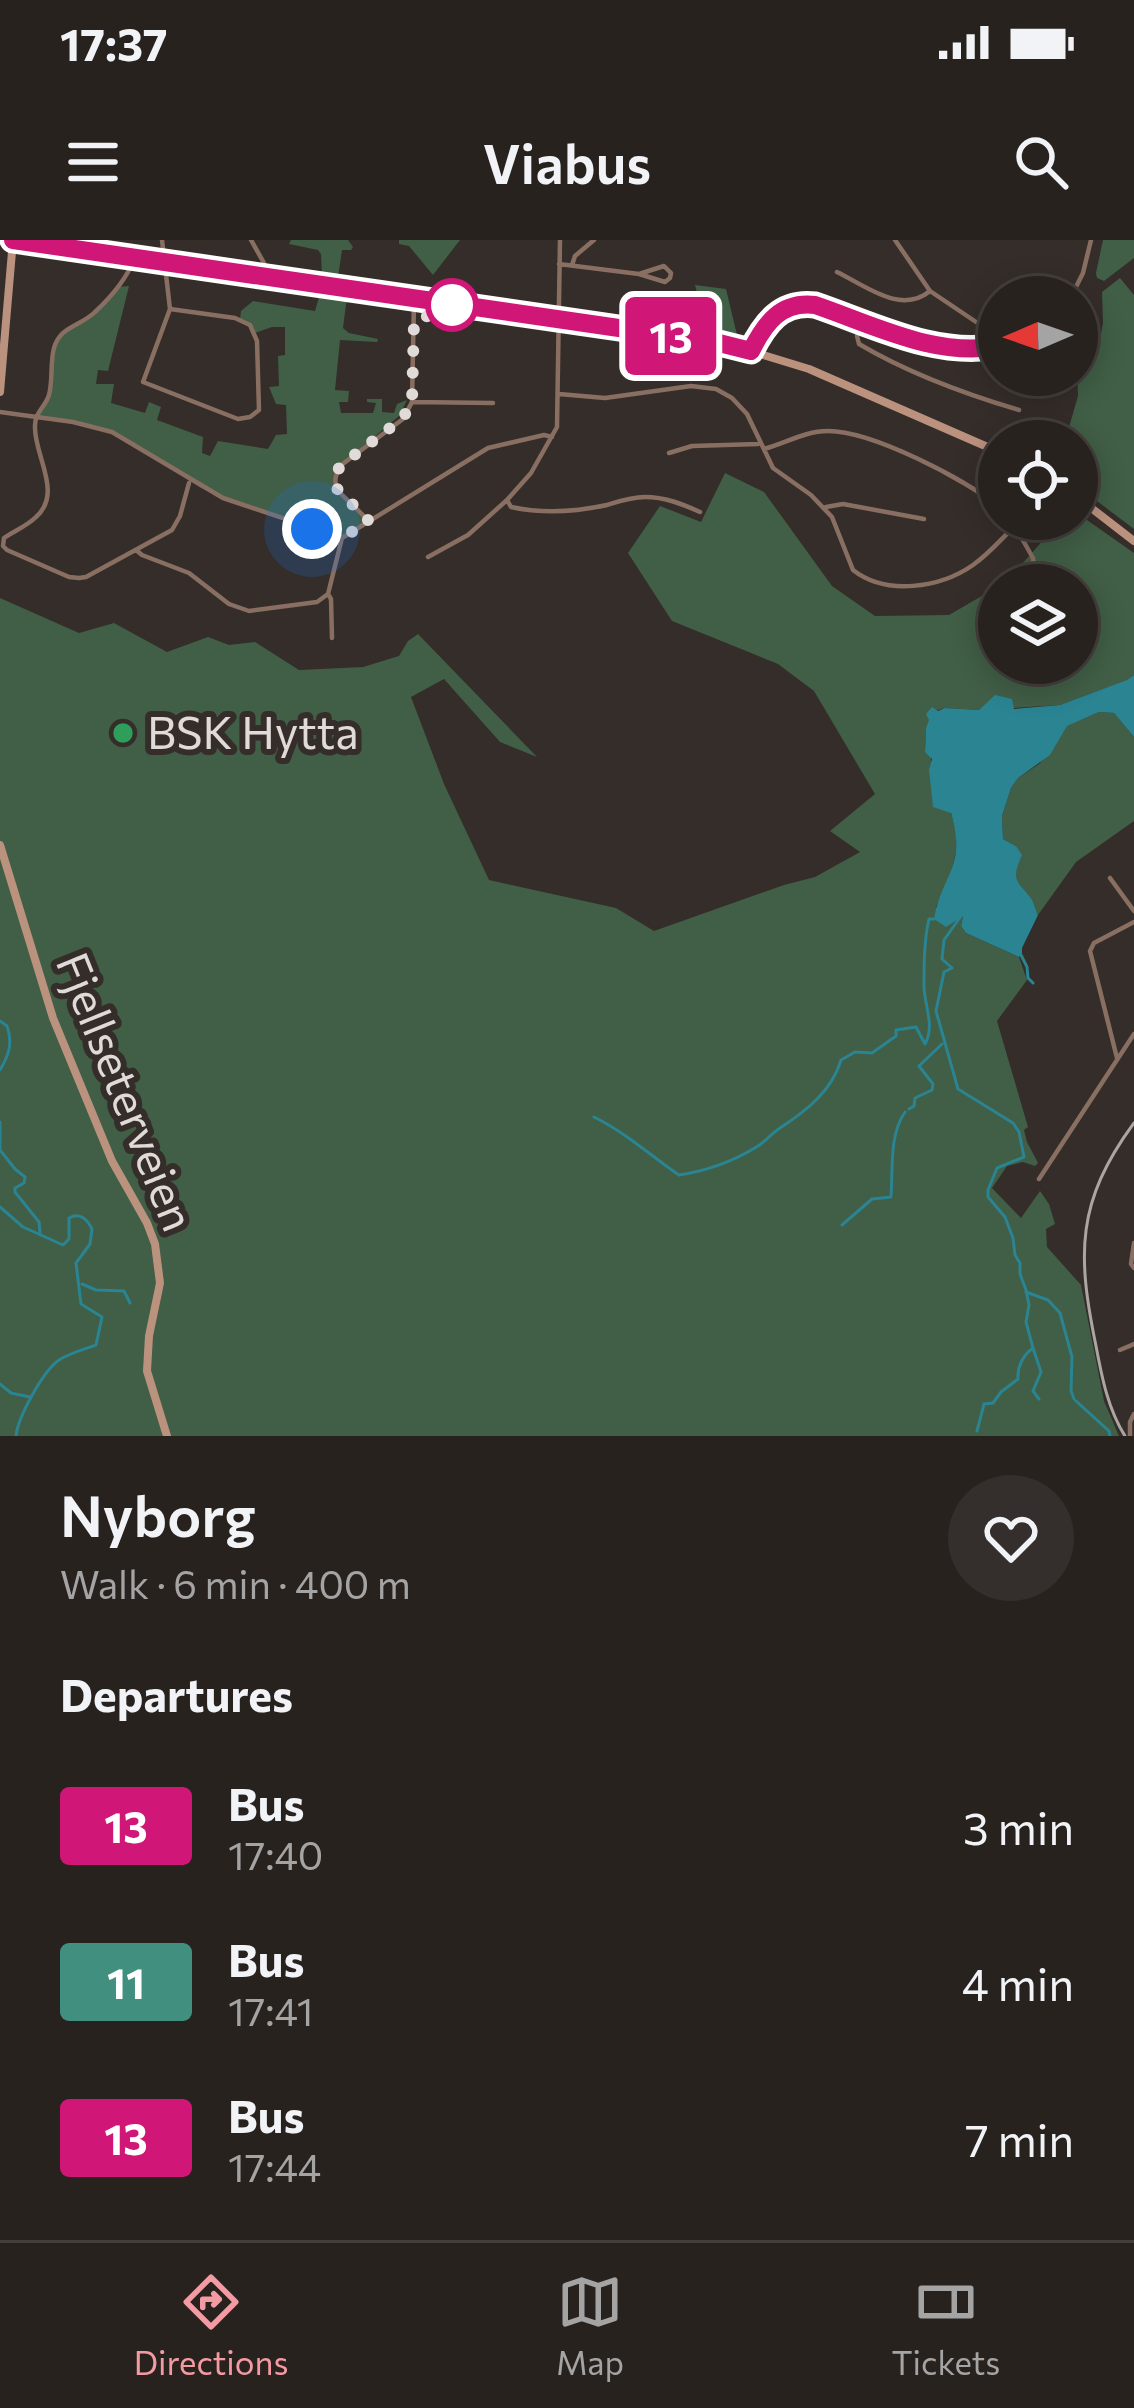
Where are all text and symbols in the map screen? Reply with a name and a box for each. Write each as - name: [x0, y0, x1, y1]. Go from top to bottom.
- text: 17:37: [60, 15, 168, 70]
- icon: menu: [60, 129, 126, 195]
- text: Viabus: [483, 129, 651, 195]
- icon: search: [1008, 129, 1074, 195]
- north arrow: [978, 276, 1098, 396]
- map controls: [978, 276, 1098, 684]
- unlabelled marker: [427, 280, 477, 330]
- line badge: 13: [617, 297, 725, 375]
- text: 13: [649, 310, 693, 362]
- button: locate: [978, 420, 1098, 540]
- your location: [282, 499, 342, 559]
- button: layers: [978, 564, 1098, 684]
- place label: BSK Hytta: [147, 703, 359, 758]
- marker: BSK Hytta: [110, 720, 136, 746]
- street label: Fjellseterveien: [47, 944, 208, 1238]
- button: heart: [948, 1475, 1074, 1601]
- text: Nyborg: [60, 1479, 256, 1549]
- text: Walk · 6 min · 400 m: [60, 1559, 411, 1607]
- text: Departures: [60, 1666, 293, 1721]
- text: Bus: [228, 1775, 304, 1830]
- text: 3 min: [963, 1799, 1074, 1854]
- text: 13: [104, 1800, 148, 1852]
- text: 17:40: [228, 1830, 323, 1878]
- text: Bus: [228, 1931, 304, 1986]
- text: 4 min: [962, 1955, 1074, 2010]
- text: 11: [107, 1956, 145, 2008]
- text: 17:41: [228, 1986, 313, 2034]
- text: Bus: [228, 2087, 304, 2142]
- text: 7 min: [965, 2111, 1074, 2166]
- text: 13: [104, 2112, 148, 2164]
- text: 17:44: [228, 2142, 321, 2190]
- tab: Directions: [134, 2269, 289, 2382]
- tab: Map: [556, 2269, 624, 2382]
- tab: Tickets: [891, 2269, 1000, 2382]

